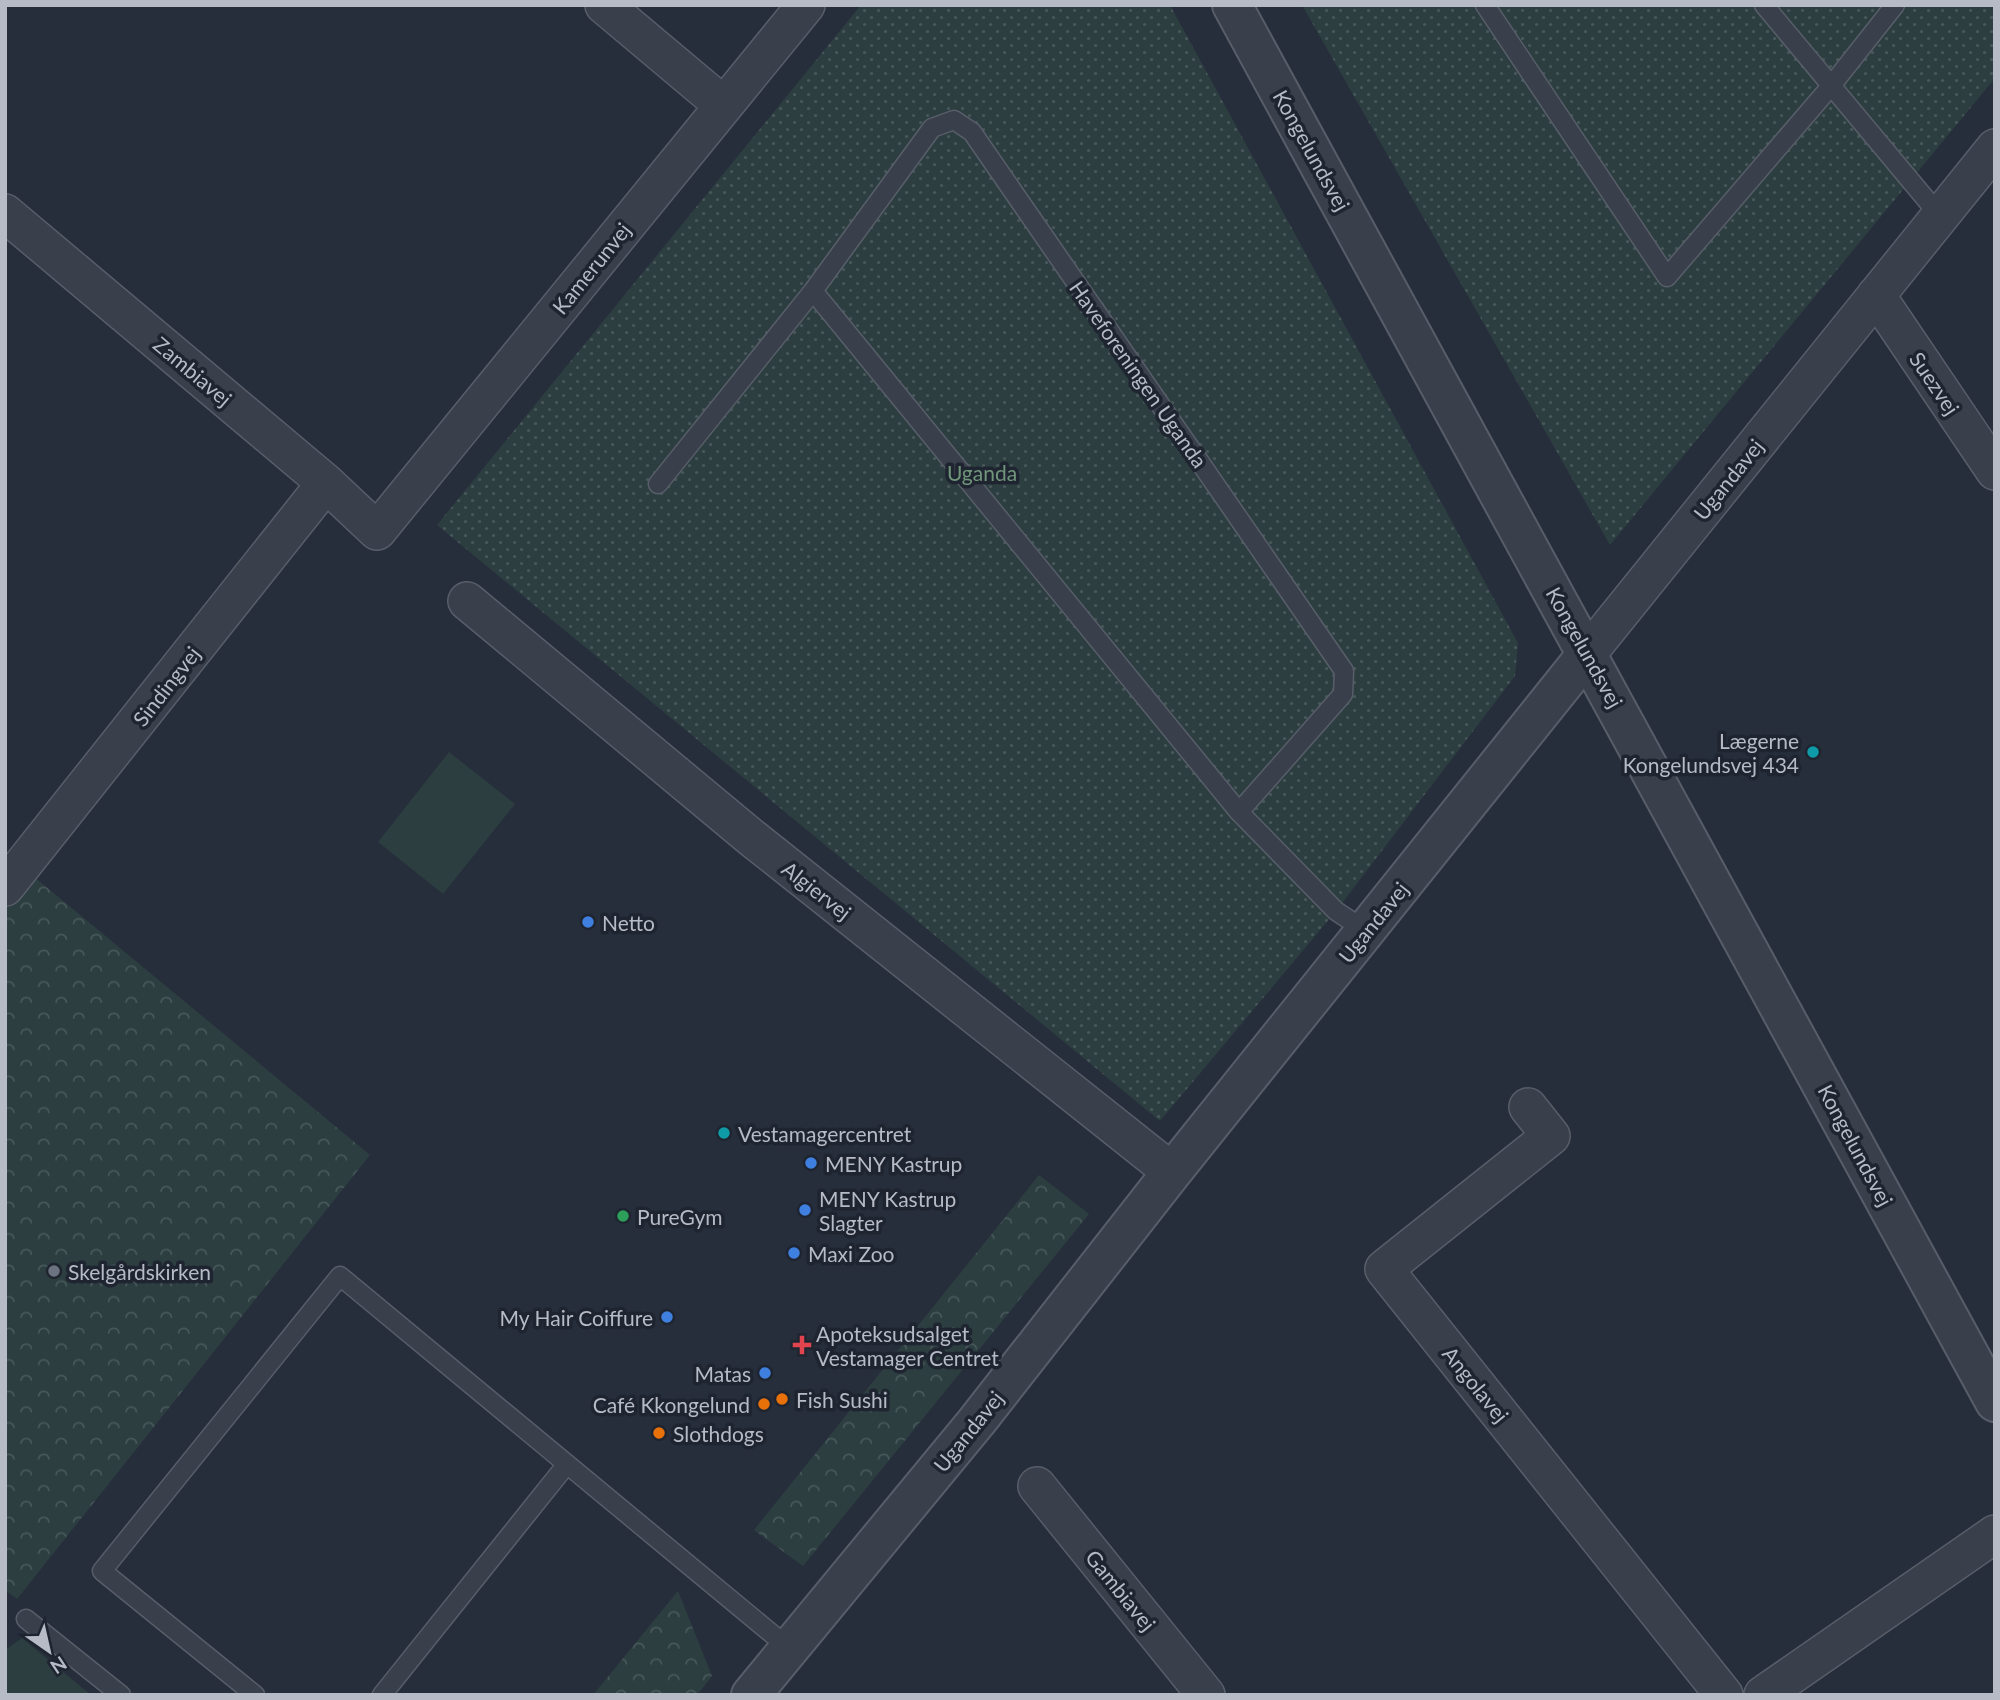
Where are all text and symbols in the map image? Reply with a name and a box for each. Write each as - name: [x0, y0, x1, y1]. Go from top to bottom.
- street label: Kongelundsvej: [1269, 85, 1355, 215]
- street label: Kamerunvej: [547, 217, 635, 319]
- street label: Haveforeningen Uganda: [1065, 276, 1213, 472]
- street label: Zambiavej: [149, 331, 237, 411]
- street label: Suezvej: [1905, 347, 1965, 419]
- street label: Ugandavej: [1688, 434, 1768, 524]
- park label: Uganda: [947, 460, 1017, 485]
- street label: Kongelundsvej: [1542, 582, 1628, 712]
- street label: Sindingvej: [127, 641, 205, 731]
- place label: Lægerne Kongelundsvej 434: [1623, 728, 1799, 777]
- marker: Lægerne Kongelundsvej 434: [1805, 744, 1821, 760]
- street label: Algiervej: [778, 855, 856, 925]
- street label: Ugandavej: [1333, 877, 1413, 967]
- place label: Netto: [602, 910, 655, 935]
- marker: Netto: [580, 914, 596, 930]
- street label: Kongelundsvej: [1813, 1080, 1899, 1210]
- place label: Vestamagercentret: [738, 1121, 912, 1146]
- marker: Vestamagercentret: [716, 1125, 732, 1141]
- place label: MENY Kastrup: [825, 1151, 962, 1176]
- marker: MENY Kastrup: [803, 1155, 819, 1171]
- place label: MENY Kastrup Slagter: [819, 1186, 956, 1235]
- marker: MENY Kastrup Slagter: [797, 1202, 813, 1218]
- place label: PureGym: [637, 1204, 723, 1229]
- marker: PureGym: [615, 1208, 631, 1224]
- place label: Maxi Zoo: [808, 1241, 895, 1266]
- marker: Maxi Zoo: [786, 1245, 802, 1261]
- place label: Skelgårdskirken: [68, 1259, 211, 1284]
- marker: Skelgårdskirken: [46, 1263, 62, 1279]
- place label: My Hair Coiffure: [500, 1305, 653, 1330]
- marker: My Hair Coiffure: [659, 1309, 675, 1325]
- place label: Apoteksudsalget Vestamager Centret: [816, 1321, 999, 1370]
- marker: Apoteksudsalget Vestamager Centret: [794, 1337, 810, 1353]
- street label: Angolavej: [1438, 1341, 1514, 1427]
- place label: Matas: [694, 1361, 751, 1386]
- marker: Matas: [757, 1365, 773, 1381]
- street label: Ugandavej: [928, 1386, 1008, 1476]
- place label: Fish Sushi: [796, 1387, 888, 1412]
- marker: Fish Sushi: [774, 1391, 790, 1407]
- place label: Café Kkongelund: [593, 1392, 750, 1417]
- marker: Café Kkongelund: [756, 1396, 772, 1412]
- place label: Slothdogs: [673, 1421, 764, 1446]
- marker: Slothdogs: [651, 1425, 667, 1441]
- street label: Gambiavej: [1081, 1545, 1161, 1635]
- north arrow: [14, 1616, 84, 1686]
- text: N: [46, 1652, 71, 1679]

